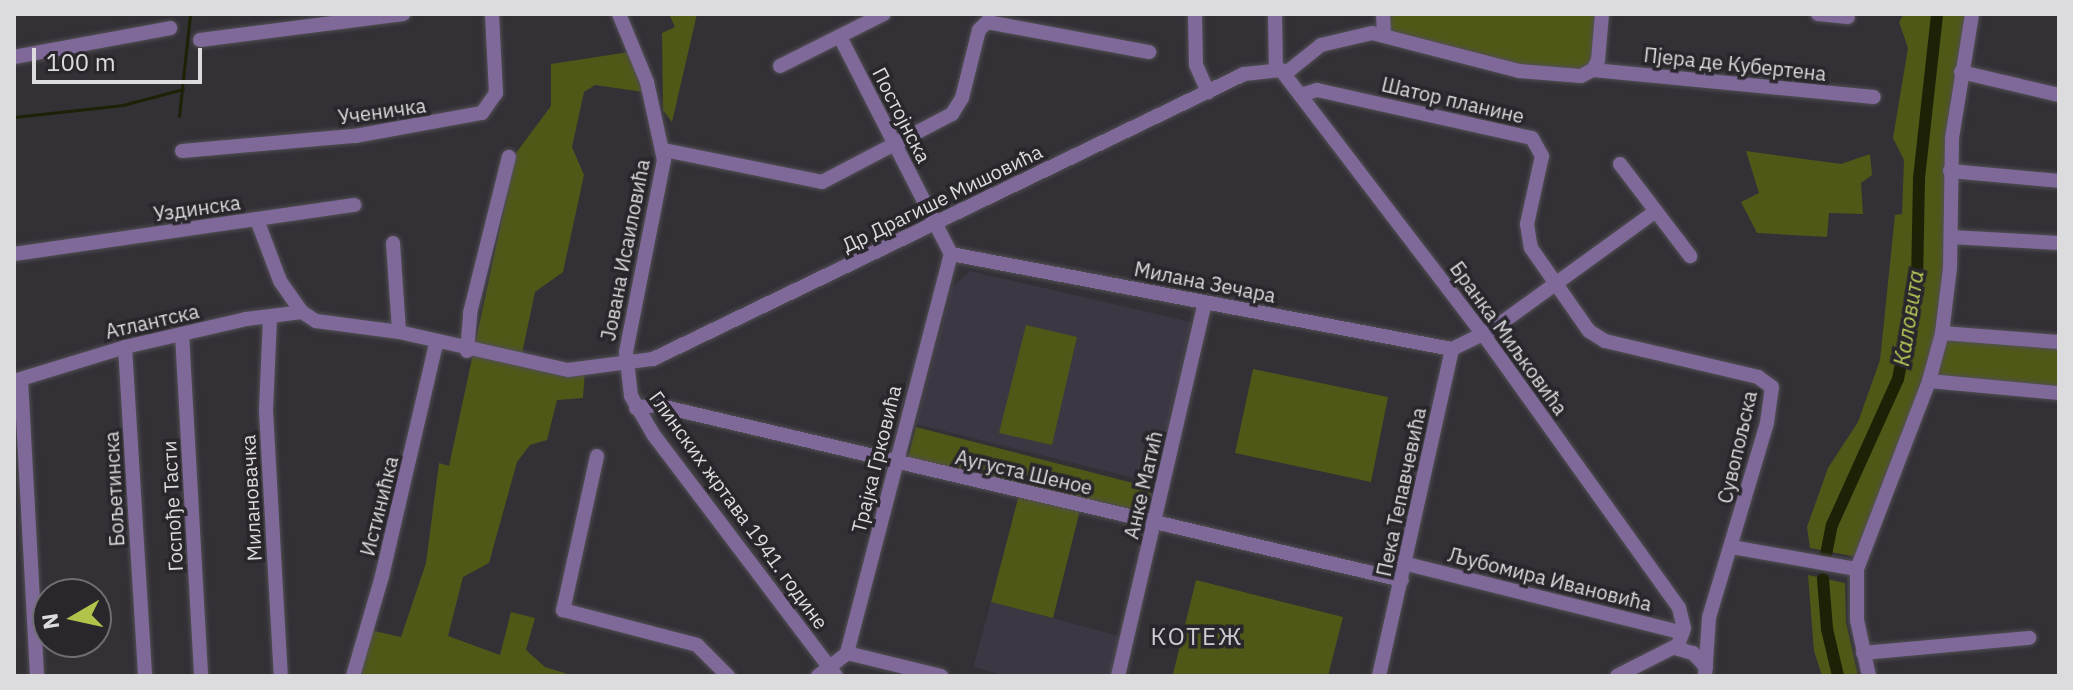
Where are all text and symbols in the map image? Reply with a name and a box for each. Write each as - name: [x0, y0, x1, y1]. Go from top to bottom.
- scale bar: [36, 32, 206, 82]
- street label: Пјера де Кубертена: [1643, 42, 1827, 86]
- text: 100 m: [46, 46, 116, 78]
- street label: Постојнска: [868, 63, 936, 167]
- street label: Шатор планине: [1379, 72, 1527, 128]
- street label: Ученичка: [336, 93, 428, 129]
- street label: Др Драгише Мишовића: [838, 139, 1046, 257]
- street label: Јована Исаиловића: [596, 157, 654, 343]
- street label: Уздинска: [152, 190, 242, 226]
- street label: Милана Зечара: [1132, 257, 1278, 307]
- street label: Бранка Миљковића: [1445, 257, 1573, 419]
- water label: Каловита: [1887, 268, 1929, 368]
- street label: Атлантска: [103, 299, 201, 343]
- street label: Трајка Грковића: [846, 383, 906, 535]
- street label: Глинских жртава 1941. године: [645, 386, 833, 634]
- street label: Сувопољска: [1712, 388, 1762, 506]
- street label: Пека Тепавчевића: [1371, 405, 1431, 579]
- street label: Анке Матић: [1119, 429, 1167, 541]
- street label: Бољетинска: [99, 431, 129, 547]
- street label: Милановачка: [236, 434, 266, 562]
- street label: Госпође Тасти: [157, 440, 187, 572]
- street label: Аугуста Шеное: [953, 445, 1095, 499]
- street label: Истинићка: [355, 454, 403, 558]
- street label: Љубомира Ивановића: [1446, 542, 1654, 616]
- north arrow: [32, 578, 112, 658]
- text: N: [34, 611, 65, 632]
- district label: КОТЕЖ: [1151, 623, 1243, 651]

